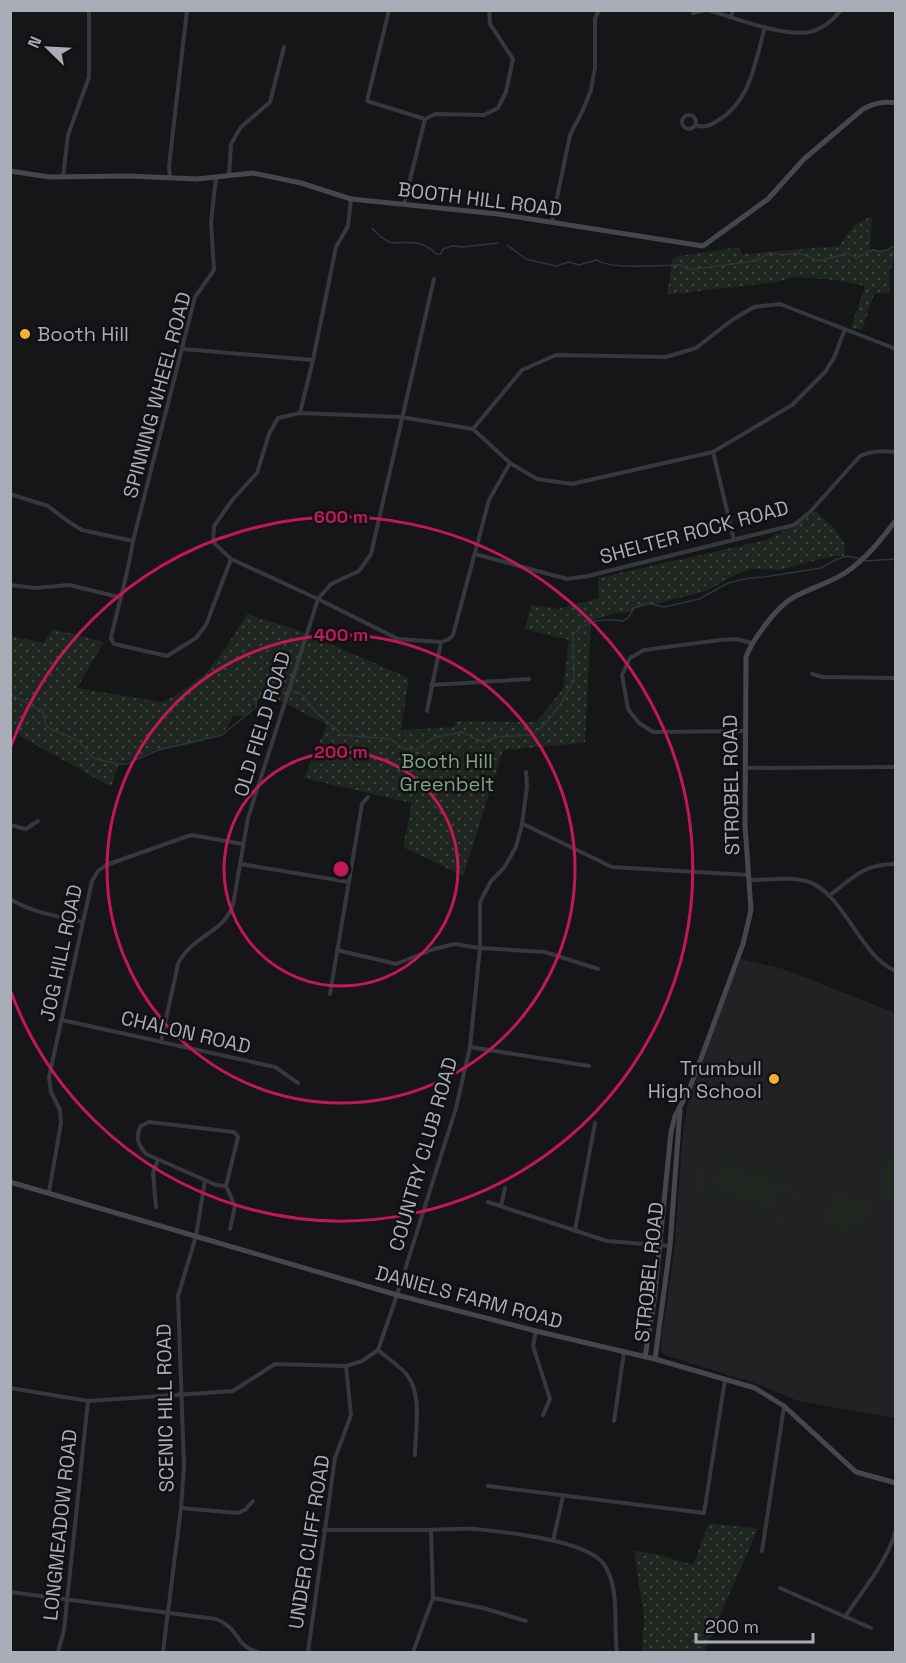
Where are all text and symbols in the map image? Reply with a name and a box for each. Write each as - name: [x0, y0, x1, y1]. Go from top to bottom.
- north arrow: [18, 18, 78, 78]
- text: N: [23, 33, 47, 51]
- street label: BOOTH HILL ROAD: [396, 176, 564, 222]
- street label: SPINNING WHEEL ROAD: [117, 289, 197, 501]
- place label: Booth Hill: [37, 321, 129, 347]
- marker: Booth Hill: [18, 327, 32, 341]
- street label: SHELTER ROCK ROAD: [597, 494, 791, 570]
- text: 600 m: [314, 505, 368, 528]
- text: 400 m: [314, 623, 368, 646]
- street label: OLD FIELD ROAD: [228, 648, 296, 800]
- street label: STROBEL ROAD: [717, 714, 745, 856]
- text: 200 m: [314, 740, 368, 763]
- park label: Booth Hill Greenbelt: [399, 748, 495, 797]
- centre of rings: [331, 859, 351, 879]
- street label: JOG HILL ROAD: [34, 882, 88, 1024]
- street label: CHALON ROAD: [118, 1004, 254, 1060]
- street label: COUNTRY CLUB ROAD: [383, 1054, 463, 1254]
- place label: Trumbull High School: [648, 1055, 762, 1104]
- marker: Trumbull High School: [767, 1072, 781, 1086]
- street label: STROBEL ROAD: [629, 1201, 669, 1343]
- street label: DANIELS FARM ROAD: [373, 1260, 565, 1334]
- street label: SCENIC HILL ROAD: [151, 1323, 179, 1493]
- street label: LONGMEADOW ROAD: [37, 1428, 83, 1622]
- street label: UNDER CLIFF ROAD: [282, 1453, 336, 1631]
- scale bar: [696, 1606, 813, 1644]
- text: 200 m: [705, 1615, 759, 1638]

